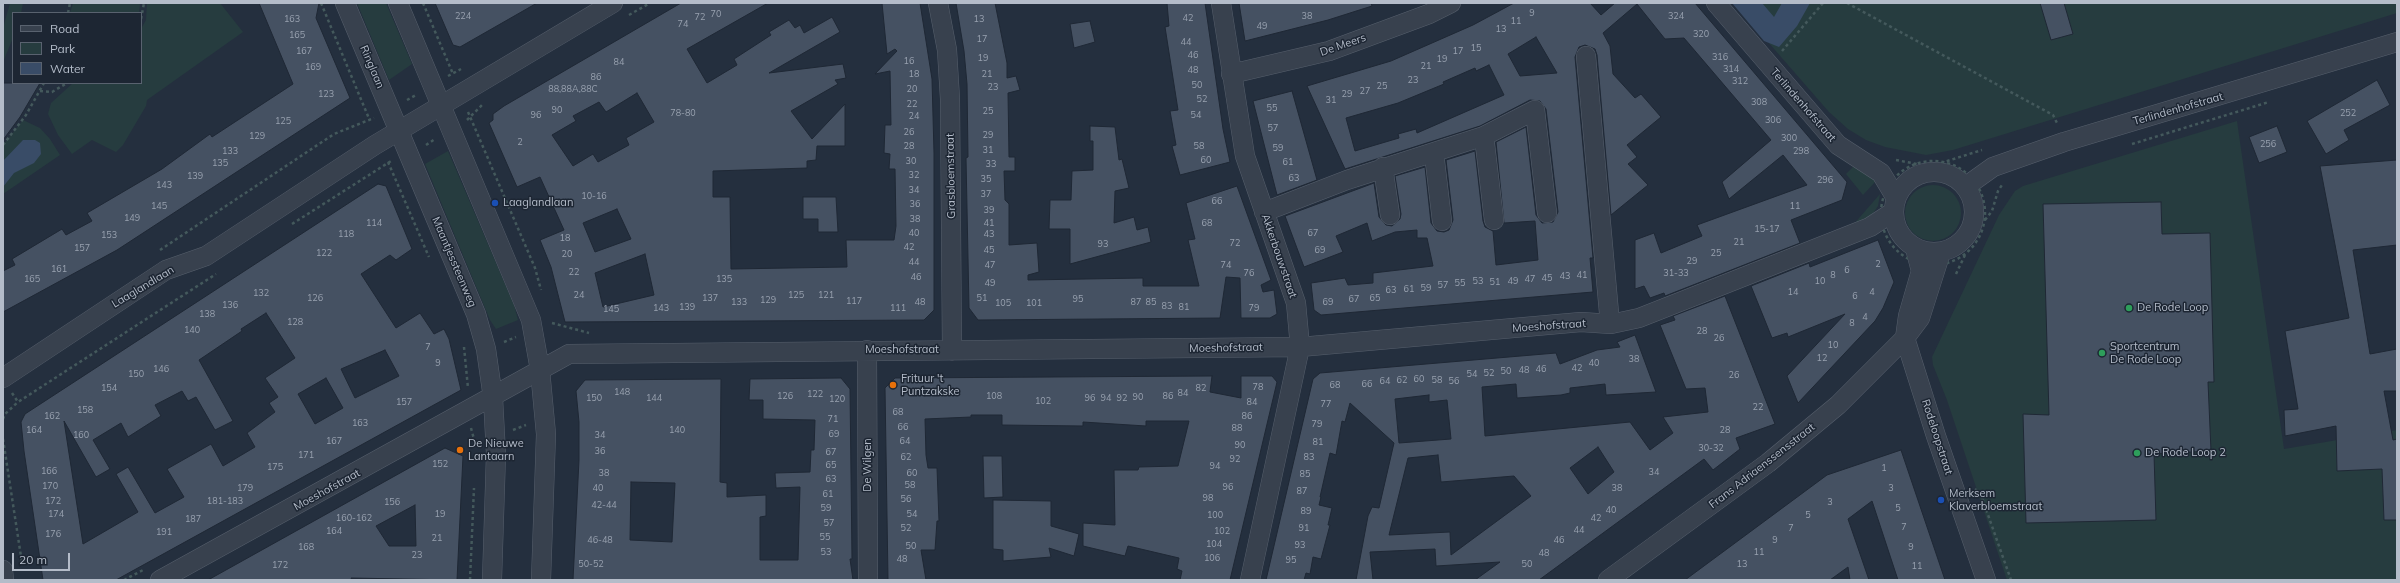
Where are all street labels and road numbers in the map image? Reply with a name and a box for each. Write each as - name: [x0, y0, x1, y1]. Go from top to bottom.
- street label: De Meers: [1318, 31, 1368, 59]
- street label: Ringlaan: [357, 43, 387, 91]
- street label: Terlindenhofstraat: [1767, 66, 1839, 144]
- street label: Terlindenhofstraat: [2131, 90, 2225, 128]
- street label: Grasbloemstraat: [944, 133, 958, 219]
- street label: Akkerbouwstraat: [1258, 212, 1300, 300]
- street label: Maantjessteenweg: [429, 215, 479, 309]
- street label: Laaglandlaan: [109, 263, 177, 311]
- street label: Moeshofstraat: [1512, 317, 1586, 335]
- street label: Moeshofstraat: [1189, 341, 1263, 355]
- street label: Moeshofstraat: [865, 343, 939, 357]
- street label: Rodeloopstraat: [1919, 398, 1955, 476]
- street label: Frans Adriaenssensstraat: [1706, 421, 1818, 511]
- street label: De Wilgen: [861, 438, 875, 492]
- street label: Moeshofstraat: [292, 466, 362, 514]

